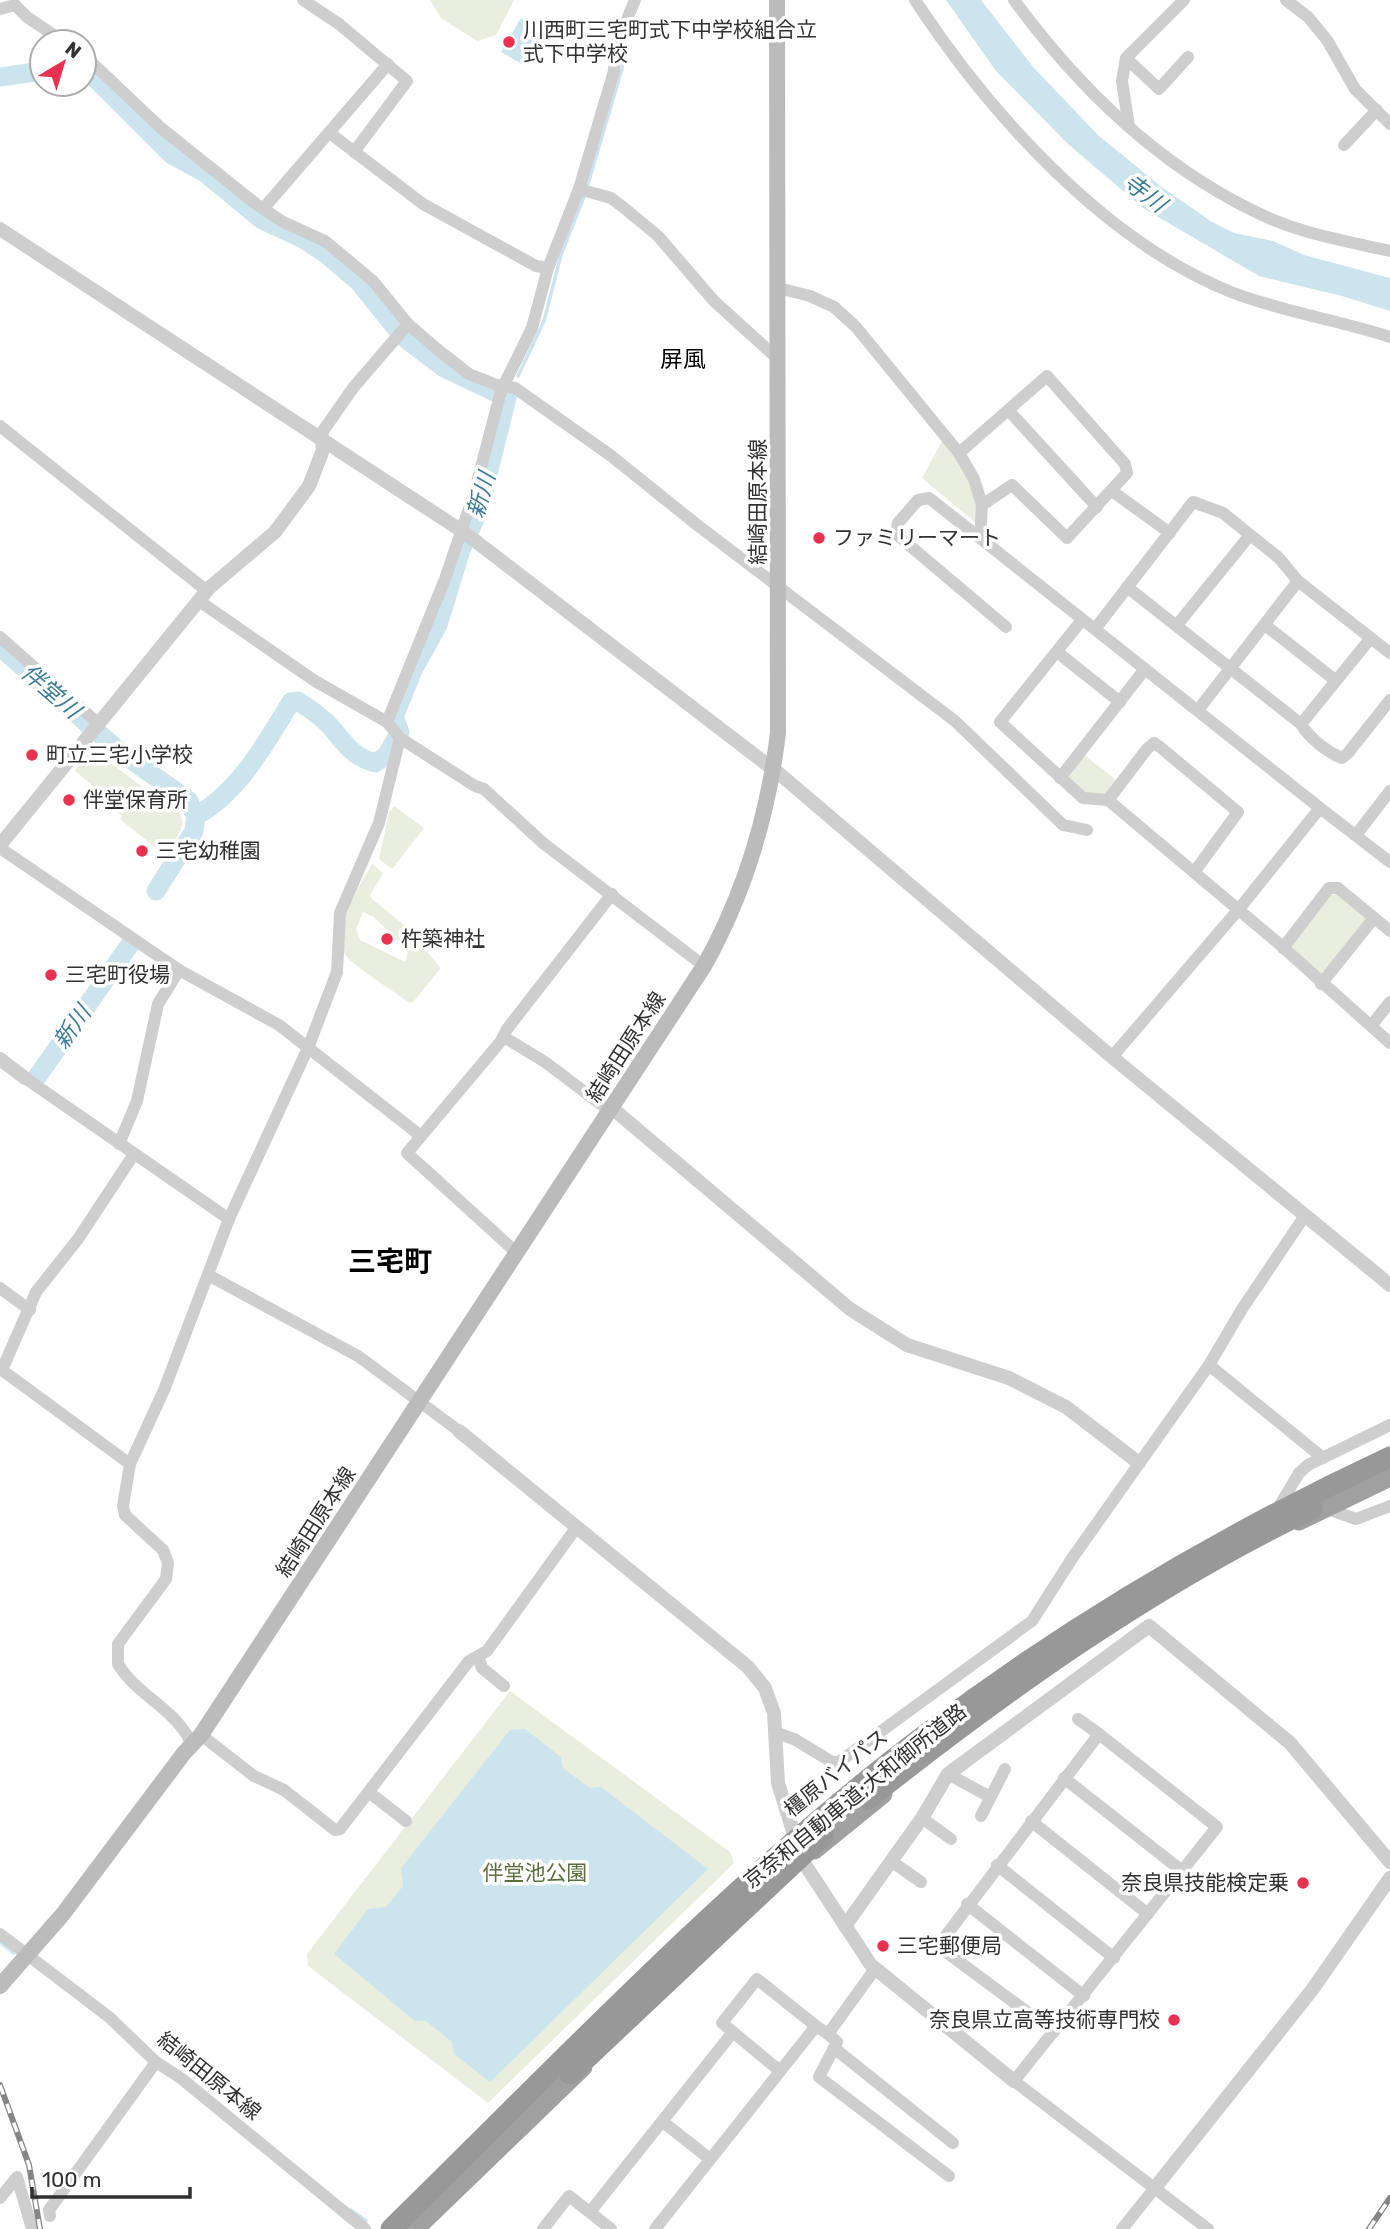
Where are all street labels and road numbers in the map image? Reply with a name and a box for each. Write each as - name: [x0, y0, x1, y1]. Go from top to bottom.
- street label: 結崎田原本線: [745, 439, 770, 565]
- street label: 結崎田原本線: [581, 987, 670, 1106]
- street label: 結崎田原本線: [271, 1462, 360, 1581]
- street label: 京奈和自動車道;大和御所道路: [739, 1698, 971, 1893]
- street label: 橿原バイパス: [779, 1723, 892, 1822]
- street label: 結崎田原本線: [152, 2026, 266, 2125]

